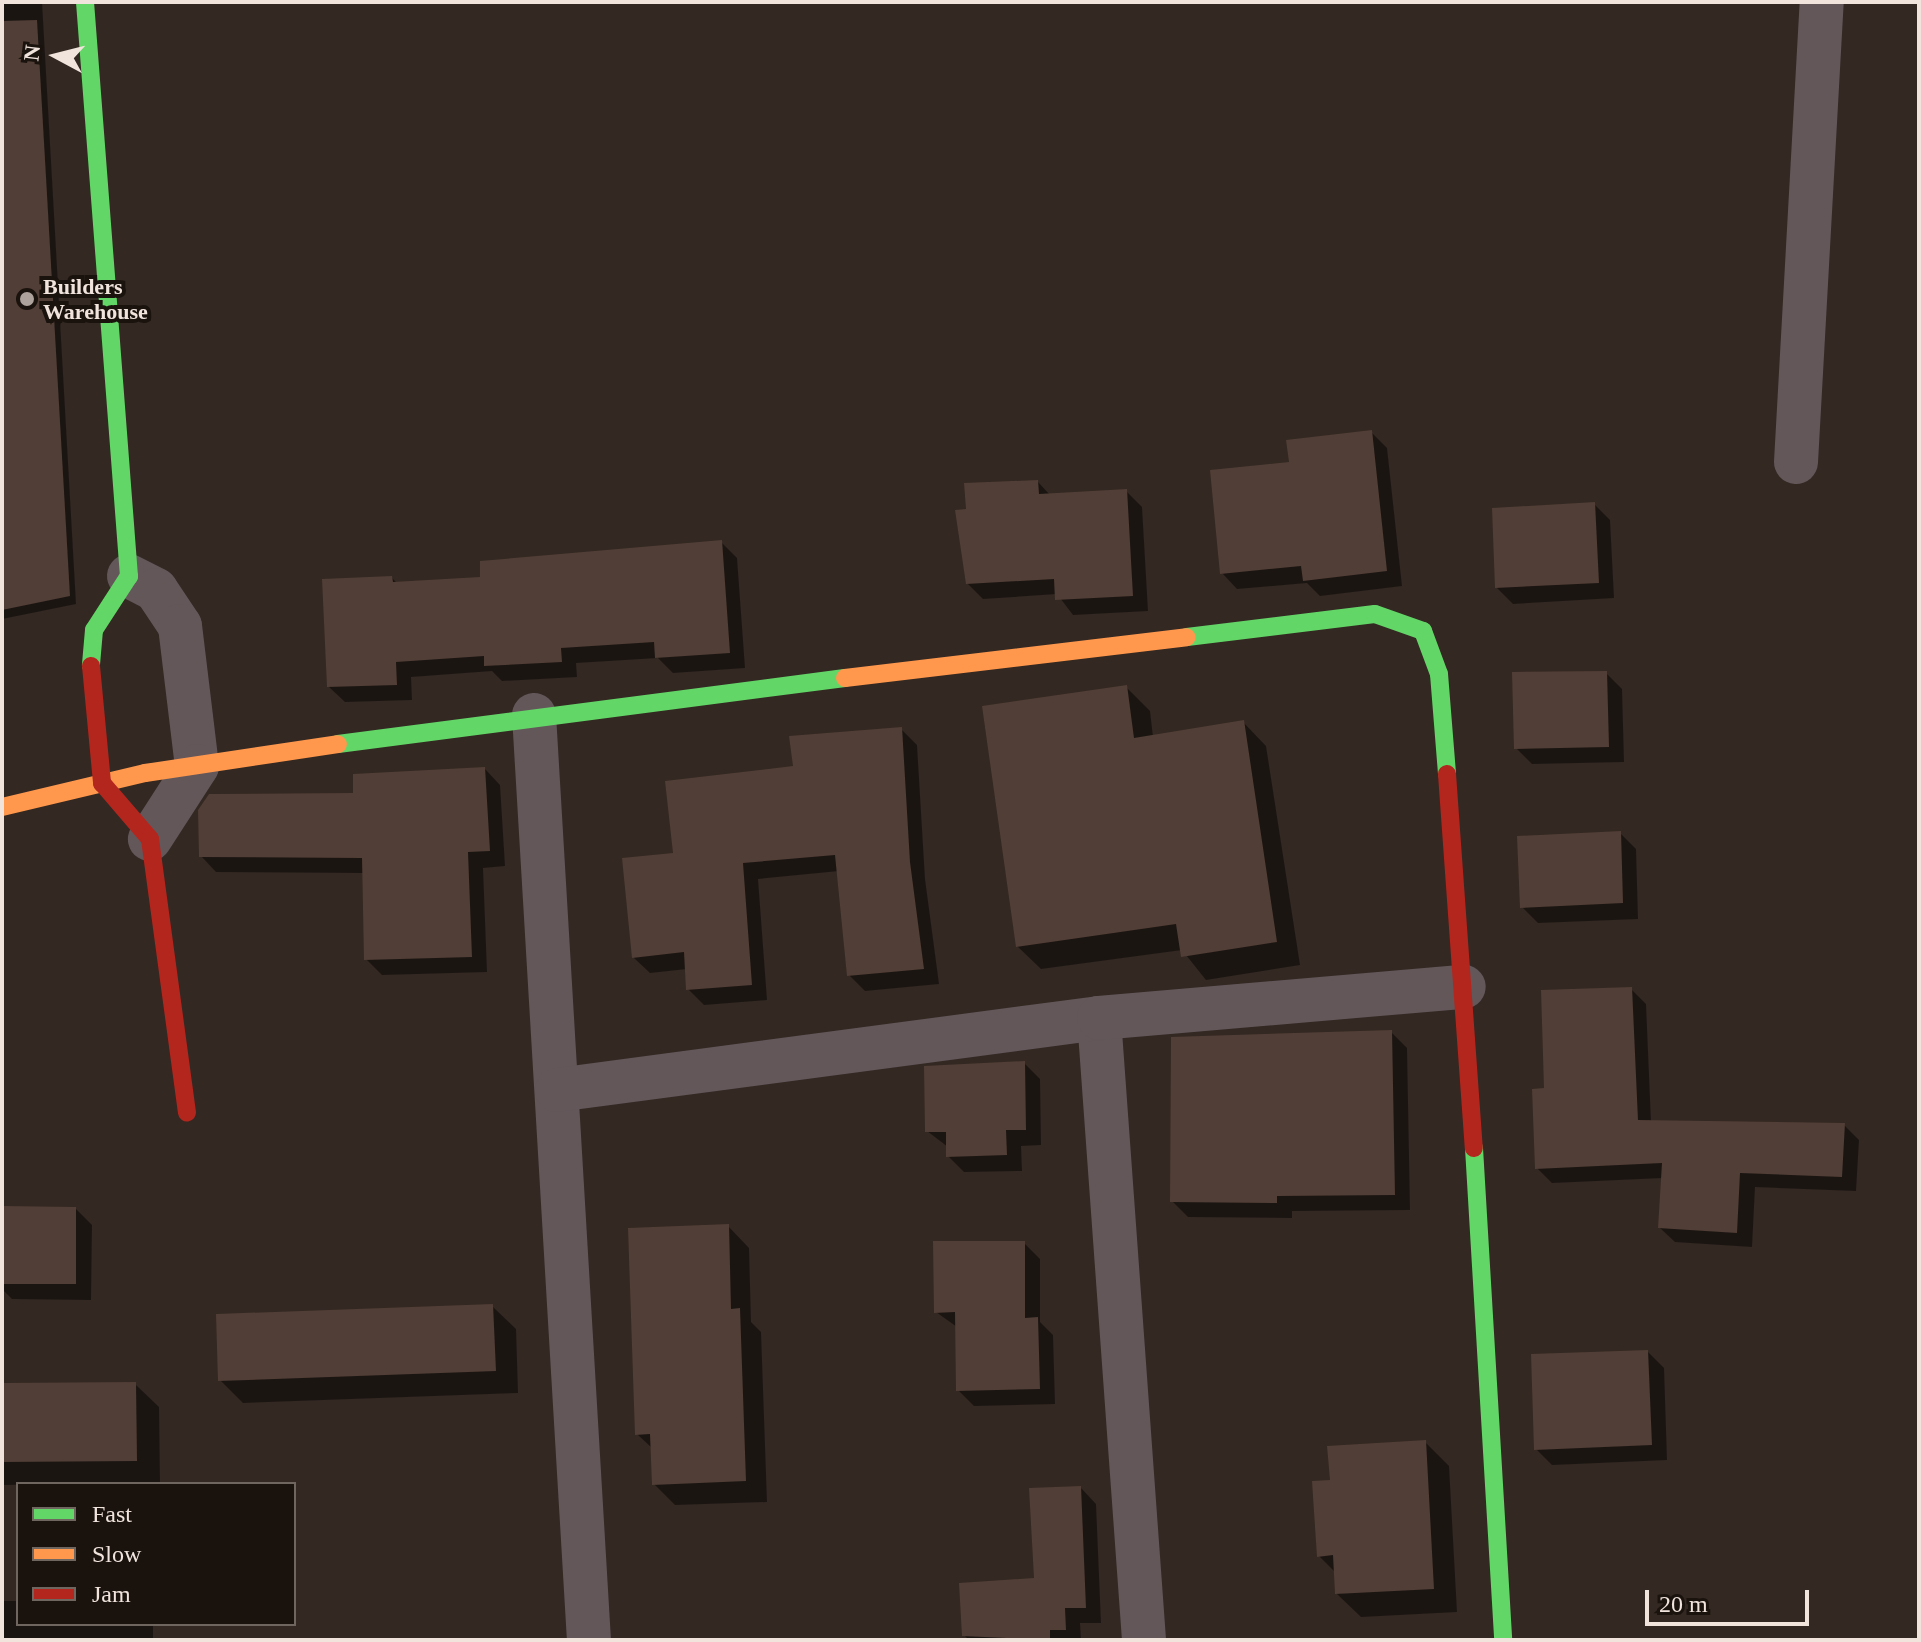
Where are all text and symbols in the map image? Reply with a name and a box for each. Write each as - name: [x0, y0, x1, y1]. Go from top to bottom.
- north arrow: [16, 16, 96, 96]
- text: N: [18, 44, 45, 62]
- place label: Builders Warehouse: [43, 273, 148, 324]
- marker: Builders Warehouse: [18, 290, 36, 308]
- legend: [16, 1482, 296, 1626]
- text: Fast: [92, 1501, 132, 1527]
- text: Slow: [92, 1541, 141, 1567]
- scale bar: [1649, 1574, 1813, 1624]
- text: Jam: [92, 1581, 131, 1607]
- text: 20 m: [1659, 1591, 1708, 1617]

